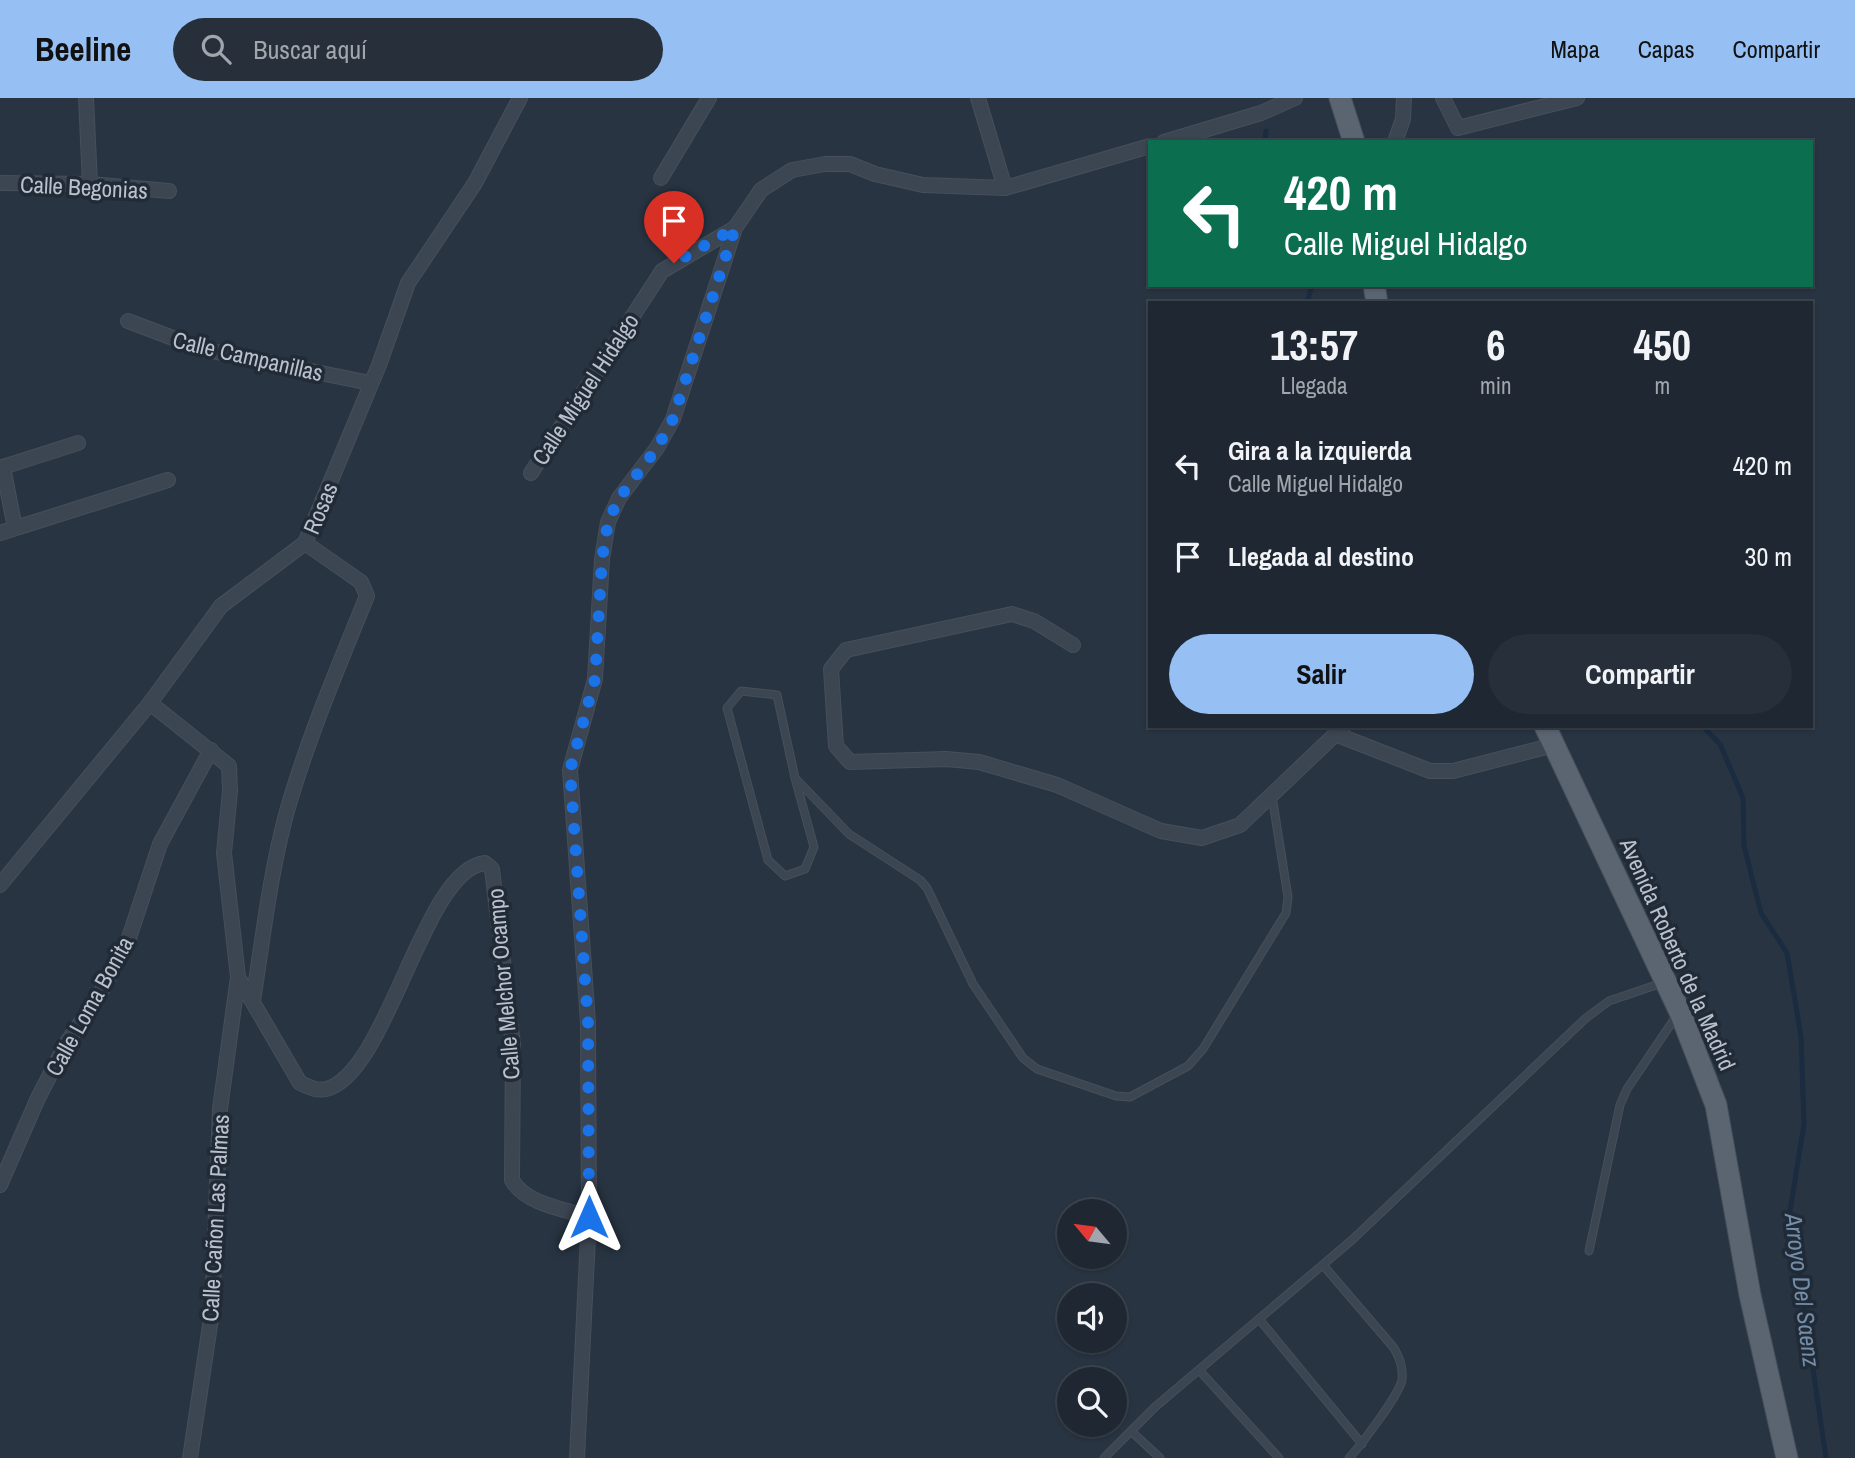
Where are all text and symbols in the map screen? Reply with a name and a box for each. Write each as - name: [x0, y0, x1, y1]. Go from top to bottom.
- search box: [173, 18, 663, 81]
- text: Beeline: [35, 27, 131, 71]
- icon: search: [197, 30, 235, 68]
- text: Buscar aquí: [253, 32, 367, 67]
- text: Mapa: [1550, 33, 1600, 65]
- text: Capas: [1638, 33, 1695, 65]
- text: Compartir: [1733, 33, 1820, 65]
- text: 420 m: [1284, 159, 1398, 225]
- street label: Calle Begonias: [19, 168, 149, 206]
- icon: left: [1169, 168, 1260, 259]
- pin: [644, 191, 704, 263]
- icon: arrive: [655, 202, 693, 240]
- text: Calle Miguel Hidalgo: [1284, 222, 1528, 265]
- street label: Calle Miguel Hidalgo: [524, 307, 646, 471]
- text: 13:57: [1270, 317, 1358, 373]
- text: 6: [1486, 317, 1505, 373]
- text: 450: [1634, 317, 1691, 373]
- street label: Calle Campanillas: [170, 324, 326, 388]
- text: Llegada: [1280, 370, 1348, 401]
- text: min: [1480, 370, 1512, 401]
- text: m: [1654, 370, 1670, 401]
- text: Gira a la izquierda: [1228, 433, 1412, 468]
- icon: left: [1169, 447, 1207, 485]
- text: 420 m: [1733, 448, 1792, 483]
- text: Calle Miguel Hidalgo: [1228, 468, 1403, 499]
- street label: Rosas: [295, 477, 345, 539]
- icon: arrive: [1169, 538, 1207, 576]
- text: Llegada al destino: [1228, 539, 1414, 574]
- text: 30 m: [1745, 539, 1792, 574]
- button: Salir: [1169, 634, 1474, 714]
- button: Compartir: [1488, 634, 1792, 714]
- street label: Avenida Roberto de la Madrid: [1612, 832, 1743, 1075]
- street label: Calle Melchor Ocampo: [479, 887, 527, 1081]
- street label: Calle Loma Bonita: [38, 930, 140, 1081]
- street label: Calle Cañon Las Palmas: [194, 1114, 236, 1322]
- position arrow: [552, 1180, 626, 1254]
- north arrow: [1057, 1199, 1127, 1269]
- map controls: [1057, 1199, 1127, 1437]
- water label: Arroyo Del Saenz: [1778, 1211, 1828, 1369]
- button: sound: [1057, 1283, 1127, 1353]
- button: search: [1057, 1367, 1127, 1437]

